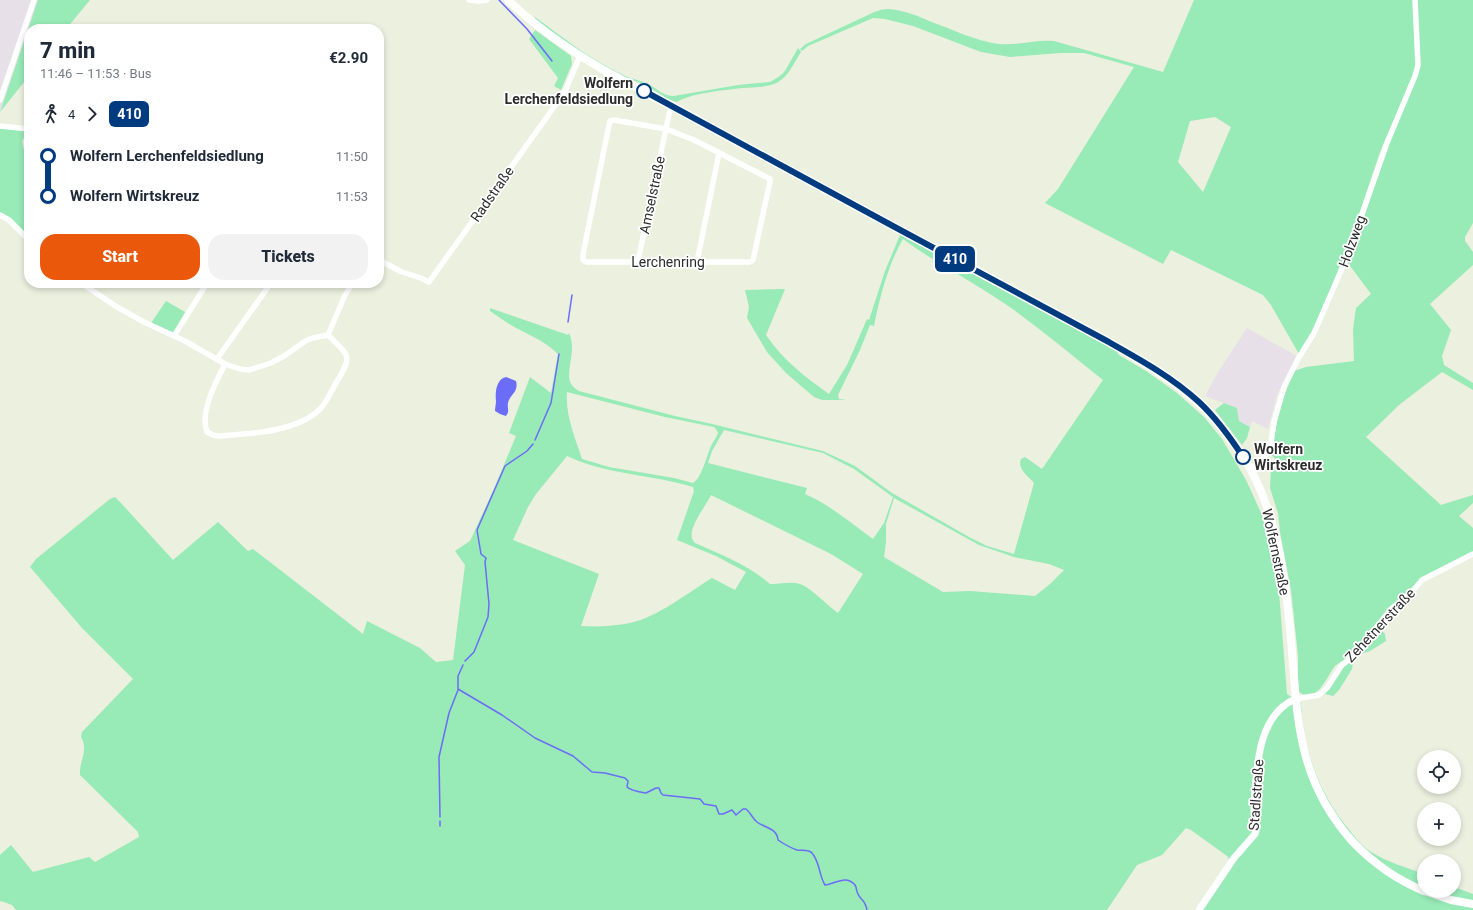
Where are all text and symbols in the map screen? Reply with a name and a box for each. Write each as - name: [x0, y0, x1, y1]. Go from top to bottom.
- text: 7 min: [40, 38, 95, 63]
- text: €2.90: [329, 49, 368, 67]
- text: 11:46 – 11:53 · Bus: [40, 66, 152, 81]
- place label: Wolfern Lerchenfeldsiedlung: [505, 75, 633, 107]
- marker: Wolfern Lerchenfeldsiedlung: [636, 83, 652, 99]
- icon: walk: [40, 103, 62, 125]
- icon: forward: [81, 103, 103, 125]
- text: 410: [117, 106, 141, 122]
- text: 4: [68, 107, 75, 122]
- text: Wolfern Lerchenfeldsiedlung: [70, 147, 264, 165]
- text: 11:50: [336, 149, 368, 164]
- street label: Amselstraße: [636, 155, 668, 235]
- street label: Radstraße: [467, 163, 517, 225]
- text: Wolfern Wirtskreuz: [70, 187, 200, 205]
- text: 11:53: [336, 189, 368, 204]
- street label: Holzweg: [1335, 213, 1369, 269]
- button: Start: [40, 234, 200, 280]
- button: Tickets: [208, 234, 368, 280]
- line badge: 410: [932, 246, 978, 272]
- text: 410: [943, 251, 967, 267]
- street label: Lerchenring: [631, 254, 705, 270]
- place label: Wolfern Wirtskreuz: [1254, 441, 1322, 473]
- marker: Wolfern Wirtskreuz: [1235, 449, 1251, 465]
- street label: Wolfernstraße: [1259, 507, 1293, 597]
- street label: Zehetnerstraße: [1342, 585, 1418, 665]
- map controls: [1417, 750, 1461, 898]
- button: locate: [1417, 750, 1461, 794]
- street label: Stadlstraße: [1246, 759, 1266, 831]
- button: +: [1417, 802, 1461, 846]
- button: −: [1417, 854, 1461, 898]

